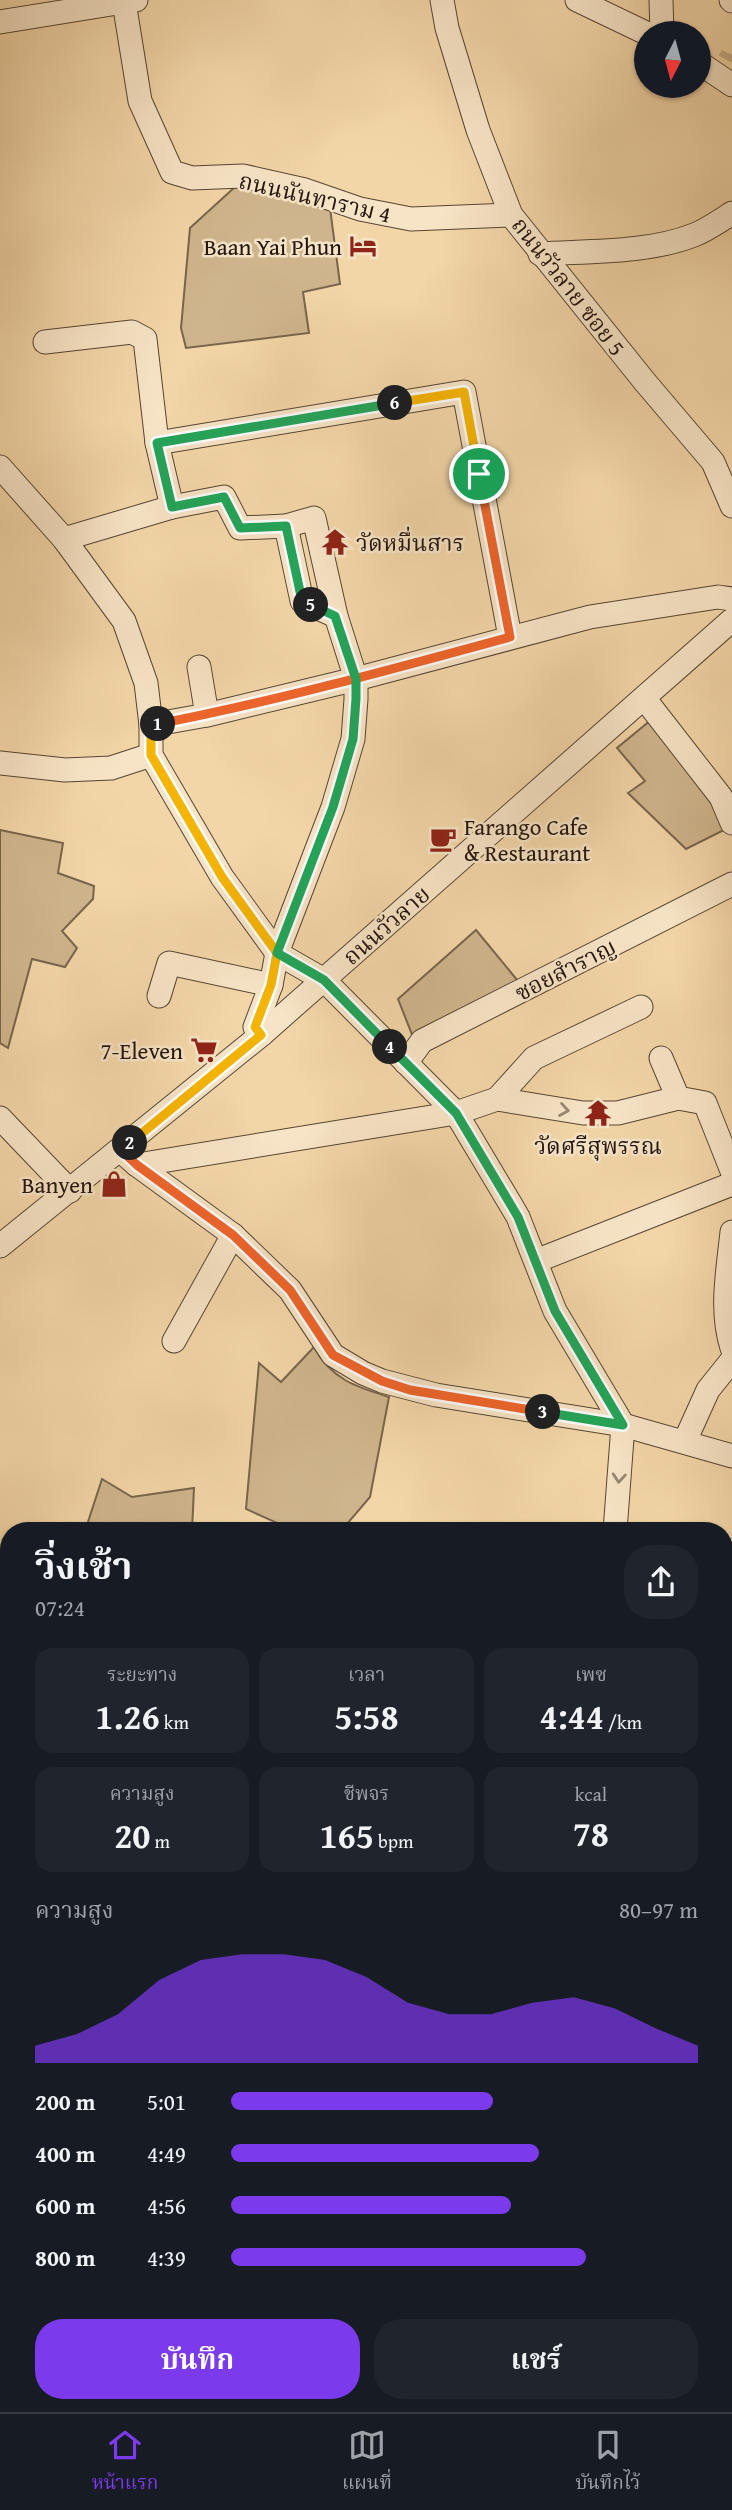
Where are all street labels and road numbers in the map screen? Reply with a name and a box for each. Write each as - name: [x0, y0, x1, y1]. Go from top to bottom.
- street label: ถนนนันทาราม 4: [236, 163, 394, 231]
- street label: ถนนวัวลาย ซอย 5: [504, 209, 634, 363]
- street label: ถนนวัวลาย: [335, 878, 437, 972]
- street label: ซอยสำราญ: [509, 929, 621, 1009]

